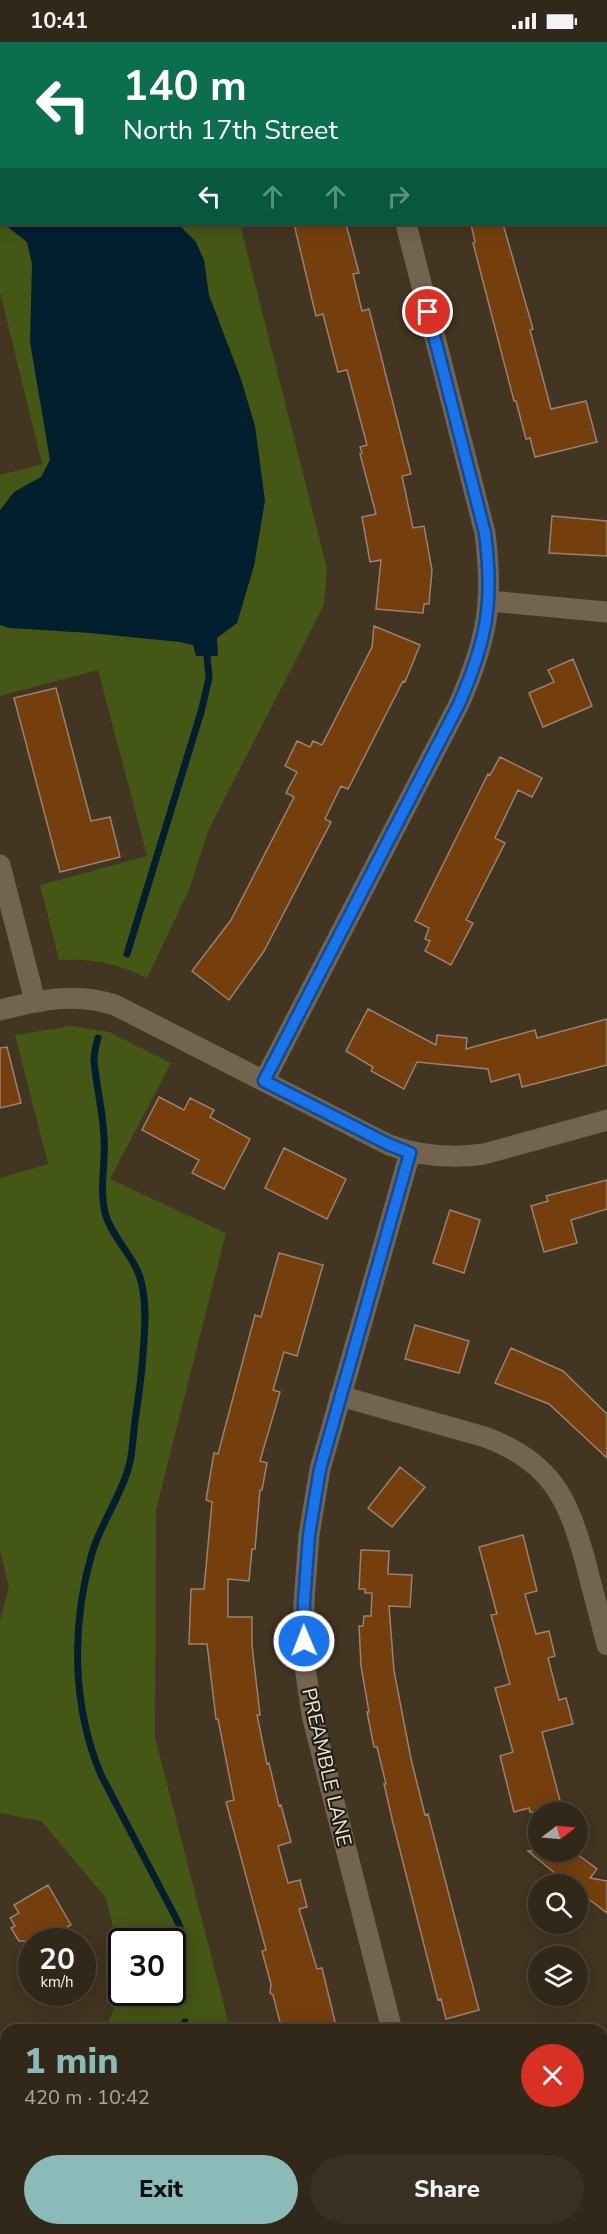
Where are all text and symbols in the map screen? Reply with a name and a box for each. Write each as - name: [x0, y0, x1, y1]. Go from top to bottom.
- text: 10:41: [30, 6, 88, 36]
- text: 140 m: [123, 58, 247, 115]
- icon: left: [24, 66, 102, 144]
- text: North 17th Street: [123, 112, 338, 149]
- icon: left: [193, 180, 226, 213]
- icon: ahead: [256, 180, 289, 213]
- icon: ahead: [319, 180, 352, 213]
- icon: right: [382, 180, 415, 213]
- pin: [402, 286, 453, 337]
- icon: arrive: [411, 295, 444, 328]
- position arrow: [272, 1609, 336, 1673]
- street label: PREAMBLE LANE: [295, 1685, 358, 1849]
- north arrow: [528, 1802, 588, 1862]
- map controls: [528, 1802, 588, 2006]
- button: search: [528, 1874, 588, 1934]
- speed limit sign: 30: [108, 1928, 186, 2006]
- text: 20: [39, 1939, 75, 1980]
- button: layers: [528, 1946, 588, 2006]
- text: km/h: [40, 1972, 74, 1992]
- text: 1 min: [24, 2037, 119, 2086]
- button: close: [521, 2044, 584, 2107]
- text: 420 m · 10:42: [24, 2084, 150, 2111]
- button: Exit: [24, 2155, 298, 2224]
- button: Share: [310, 2155, 584, 2224]

